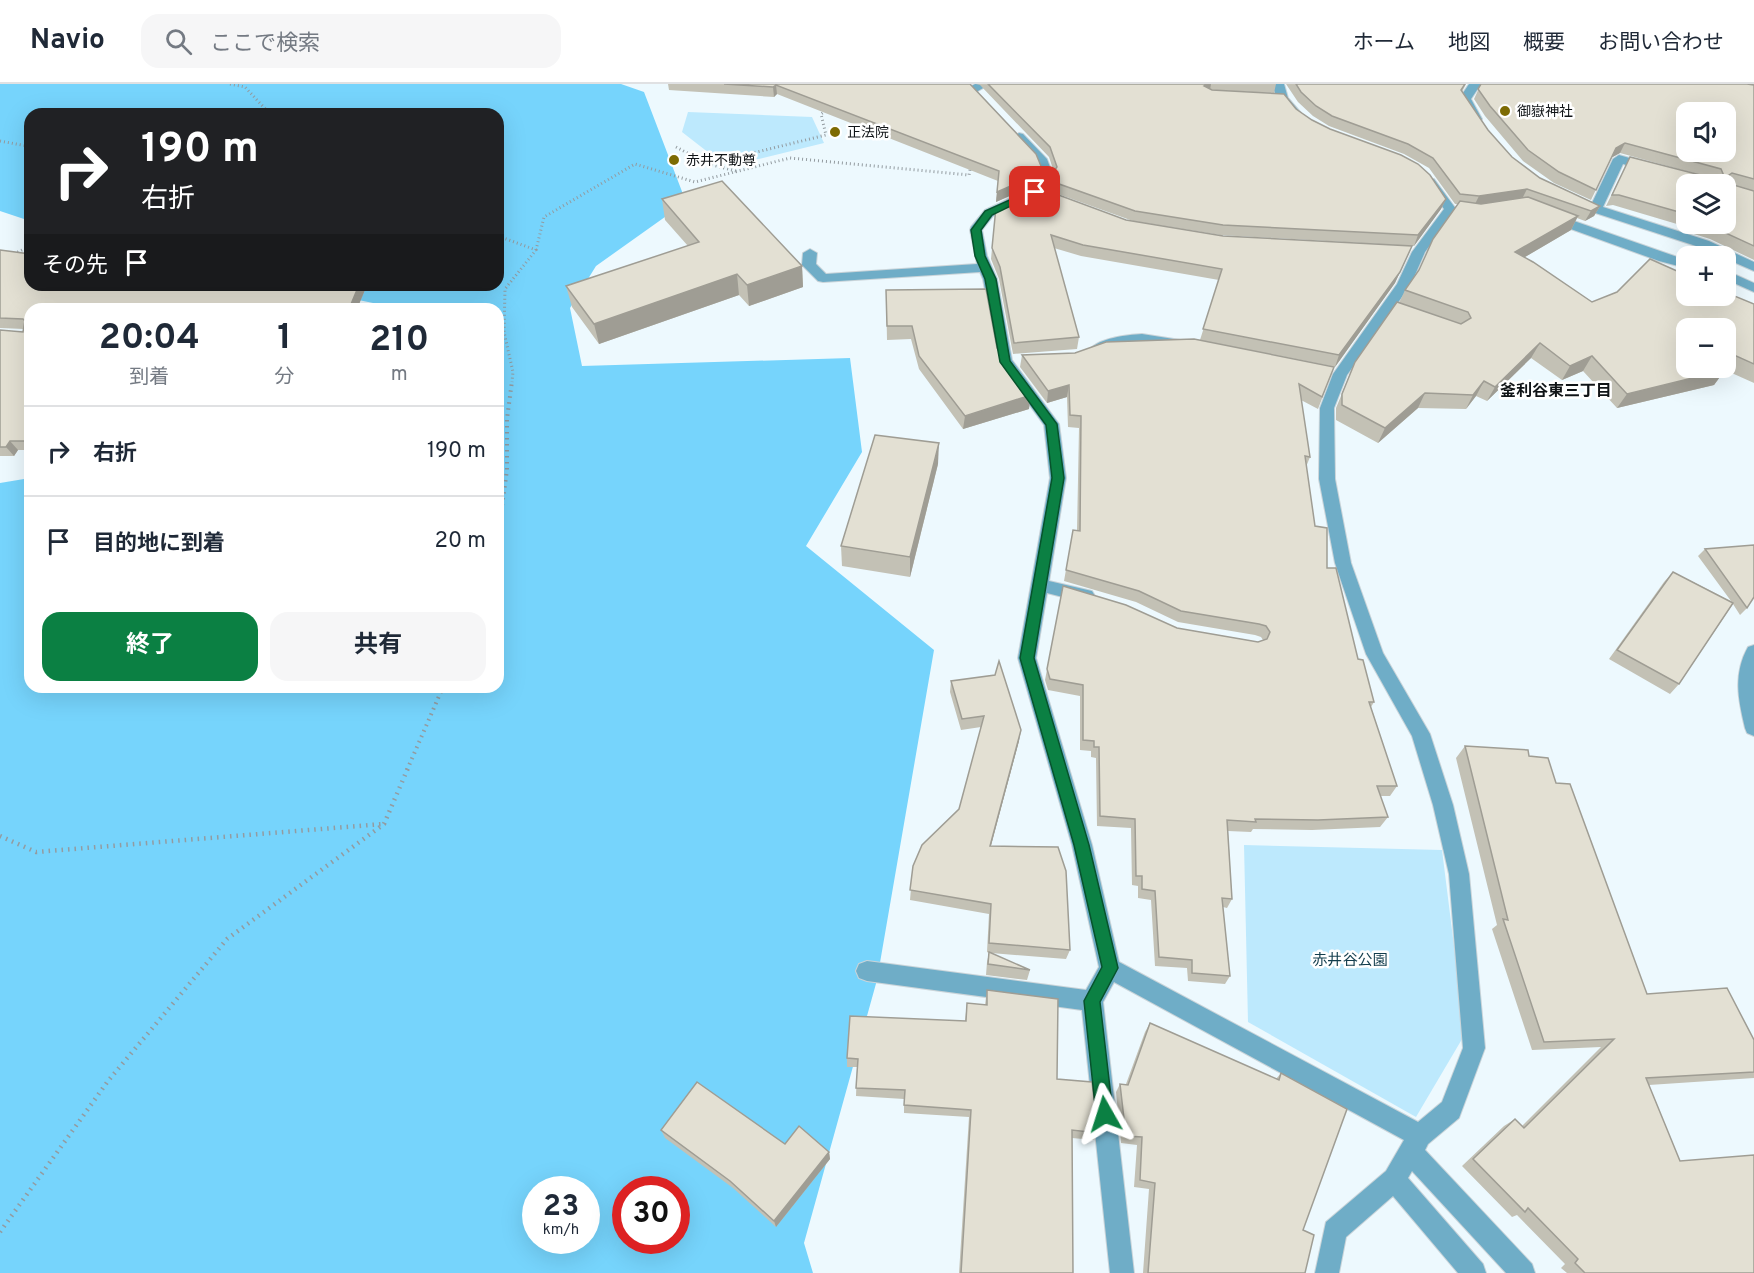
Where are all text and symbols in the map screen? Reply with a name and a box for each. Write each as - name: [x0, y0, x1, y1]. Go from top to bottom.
- search box: [141, 14, 561, 68]
- text: Navio: [30, 23, 105, 59]
- icon: search: [162, 25, 195, 58]
- text: ホーム: [1353, 30, 1415, 57]
- text: 地図: [1448, 30, 1490, 57]
- text: 概要: [1523, 30, 1565, 57]
- text: お問い合わせ: [1598, 30, 1724, 57]
- text: ここで検索: [210, 31, 320, 58]
- map controls: [1676, 102, 1736, 378]
- button: sound: [1676, 102, 1736, 162]
- marker: 御嶽神社: [1498, 104, 1512, 118]
- place label: 御嶽神社: [1517, 104, 1573, 121]
- text: 190 m: [141, 124, 259, 177]
- marker: 正法院: [828, 125, 842, 139]
- place label: 正法院: [847, 125, 889, 142]
- icon: right: [42, 132, 120, 210]
- place label: 赤井不動尊: [686, 152, 756, 170]
- marker: 赤井不動尊: [667, 153, 681, 167]
- pin: [1009, 166, 1060, 217]
- button: layers: [1676, 174, 1736, 234]
- icon: arrive: [1018, 175, 1051, 208]
- text: 右折: [141, 183, 195, 217]
- icon: arrive: [120, 246, 153, 279]
- button: +: [1676, 246, 1736, 306]
- text: その先: [42, 253, 108, 280]
- text: 20:04: [99, 316, 200, 362]
- text: 1: [277, 316, 292, 362]
- text: 210: [369, 318, 429, 364]
- button: −: [1676, 318, 1736, 378]
- text: m: [391, 362, 408, 388]
- text: 到着: [129, 365, 169, 391]
- text: 分: [275, 365, 295, 391]
- district label: 釜利谷東三丁目: [1500, 382, 1612, 402]
- icon: right: [42, 435, 75, 468]
- text: 190 m: [427, 438, 486, 465]
- text: 右折: [93, 441, 137, 468]
- icon: arrive: [42, 525, 75, 558]
- text: 20 m: [435, 528, 486, 555]
- text: 目的地に到着: [93, 531, 225, 558]
- button: 終了: [42, 612, 258, 681]
- button: 共有: [270, 612, 486, 681]
- park label: 赤井谷公園: [1312, 951, 1388, 971]
- position arrow: [1073, 1082, 1137, 1146]
- speed limit sign: 30: [612, 1176, 690, 1254]
- text: 23: [543, 1189, 579, 1226]
- text: km/h: [543, 1221, 579, 1240]

